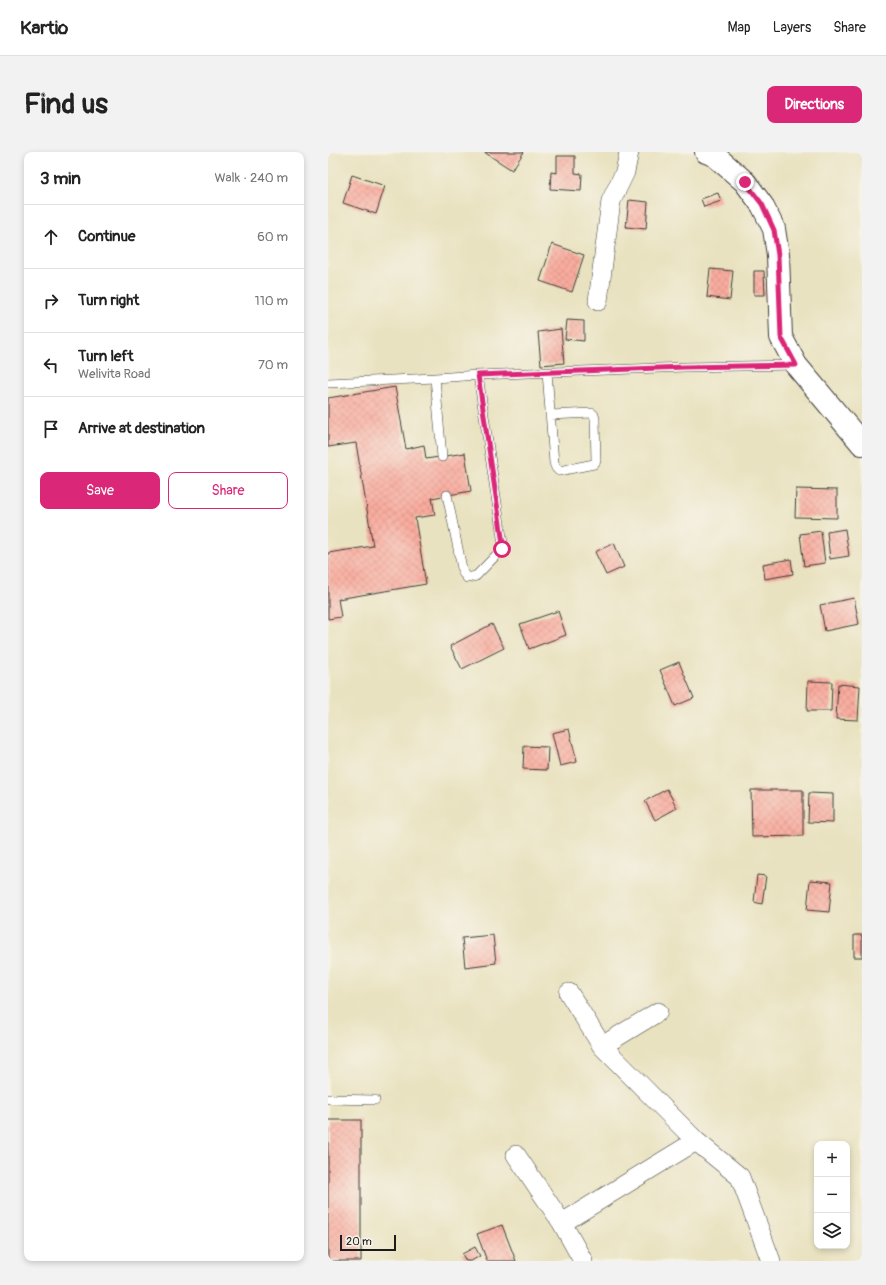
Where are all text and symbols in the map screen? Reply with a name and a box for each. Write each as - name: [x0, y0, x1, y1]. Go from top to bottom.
- text: Kartio: [20, 16, 68, 40]
- text: Map: [728, 19, 751, 36]
- text: Layers: [773, 19, 811, 36]
- text: Share: [833, 19, 866, 36]
- button: Directions: [767, 86, 862, 123]
- text: Find us: [24, 87, 108, 122]
- text: 3 min: [40, 168, 81, 189]
- text: Walk · 240 m: [214, 170, 288, 186]
- route end: [736, 173, 754, 191]
- icon: ahead: [40, 226, 62, 248]
- text: Continue: [78, 227, 136, 246]
- text: 60 m: [257, 229, 288, 245]
- icon: right: [40, 290, 62, 312]
- text: Turn right: [78, 291, 139, 310]
- text: 110 m: [255, 293, 288, 309]
- text: Turn left: [78, 347, 134, 366]
- icon: left: [40, 354, 62, 376]
- text: 70 m: [258, 357, 288, 373]
- text: Welivita Road: [78, 366, 151, 382]
- icon: arrive: [40, 418, 62, 440]
- text: Arrive at destination: [78, 419, 205, 438]
- button: Save: [40, 472, 160, 509]
- button: Share: [168, 472, 288, 509]
- route start: [493, 540, 511, 558]
- map controls: [814, 1141, 850, 1249]
- button: +: [814, 1141, 850, 1177]
- button: −: [814, 1177, 850, 1213]
- button: layers: [814, 1213, 850, 1249]
- scale bar: [340, 1233, 396, 1252]
- text: 20 m: [346, 1235, 372, 1248]

